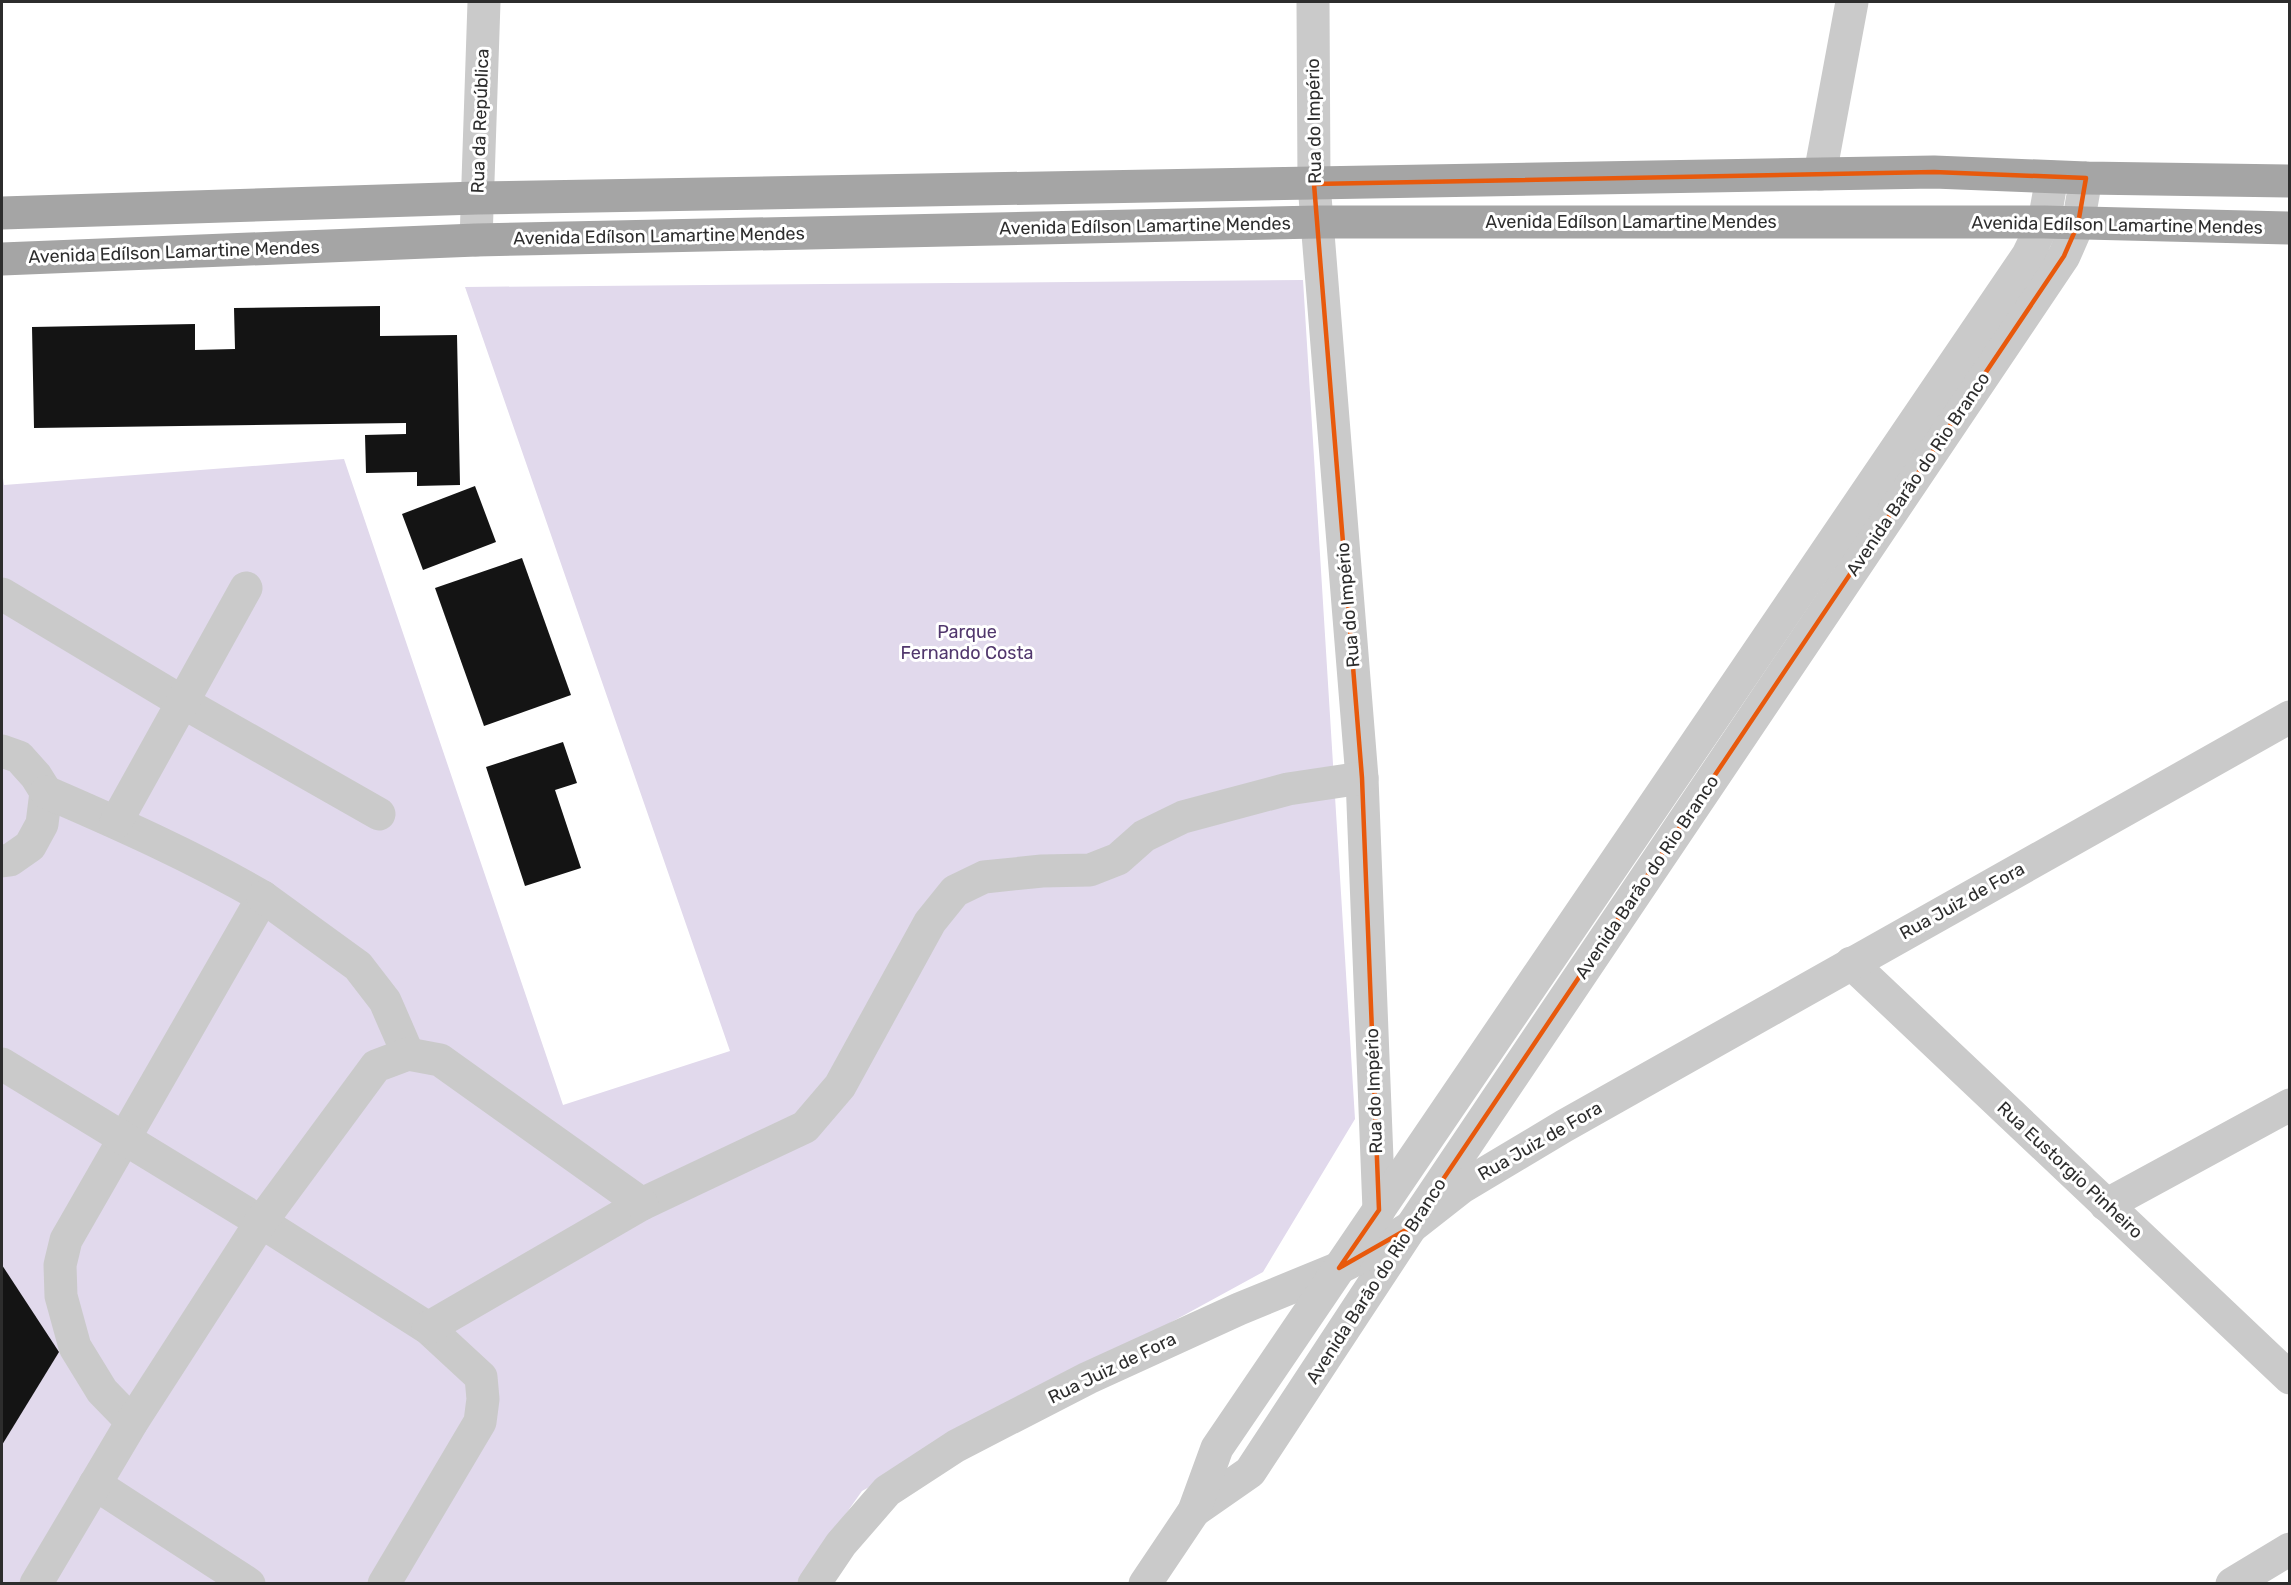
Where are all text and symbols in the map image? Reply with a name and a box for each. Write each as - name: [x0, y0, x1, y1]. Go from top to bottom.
- street label: Rua da República: [466, 48, 494, 194]
- street label: Rua do Império: [1302, 58, 1326, 184]
- street label: Avenida Edílson Lamartine Mendes: [1485, 211, 1777, 233]
- street label: Avenida Edílson Lamartine Mendes: [1971, 211, 2263, 239]
- street label: Avenida Edílson Lamartine Mendes: [999, 212, 1291, 240]
- street label: Avenida Edílson Lamartine Mendes: [513, 222, 805, 250]
- street label: Avenida Edílson Lamartine Mendes: [28, 236, 320, 268]
- street label: Avenida Barão do Rio Branco: [1841, 368, 1995, 580]
- street label: Rua do Império: [1332, 541, 1364, 669]
- park label: Parque Fernando Costa: [901, 621, 1033, 664]
- street label: Avenida Barão do Rio Branco: [1570, 771, 1724, 983]
- street label: Rua Juiz de Fora: [1896, 858, 2028, 944]
- street label: Rua do Império: [1361, 1028, 1387, 1154]
- street label: Rua Juiz de Fora: [1474, 1097, 1606, 1185]
- street label: Rua Eustorgio Pinheiro: [1993, 1097, 2147, 1243]
- street label: Avenida Barão do Rio Branco: [1301, 1174, 1451, 1388]
- street label: Rua Juiz de Fora: [1044, 1328, 1180, 1408]

